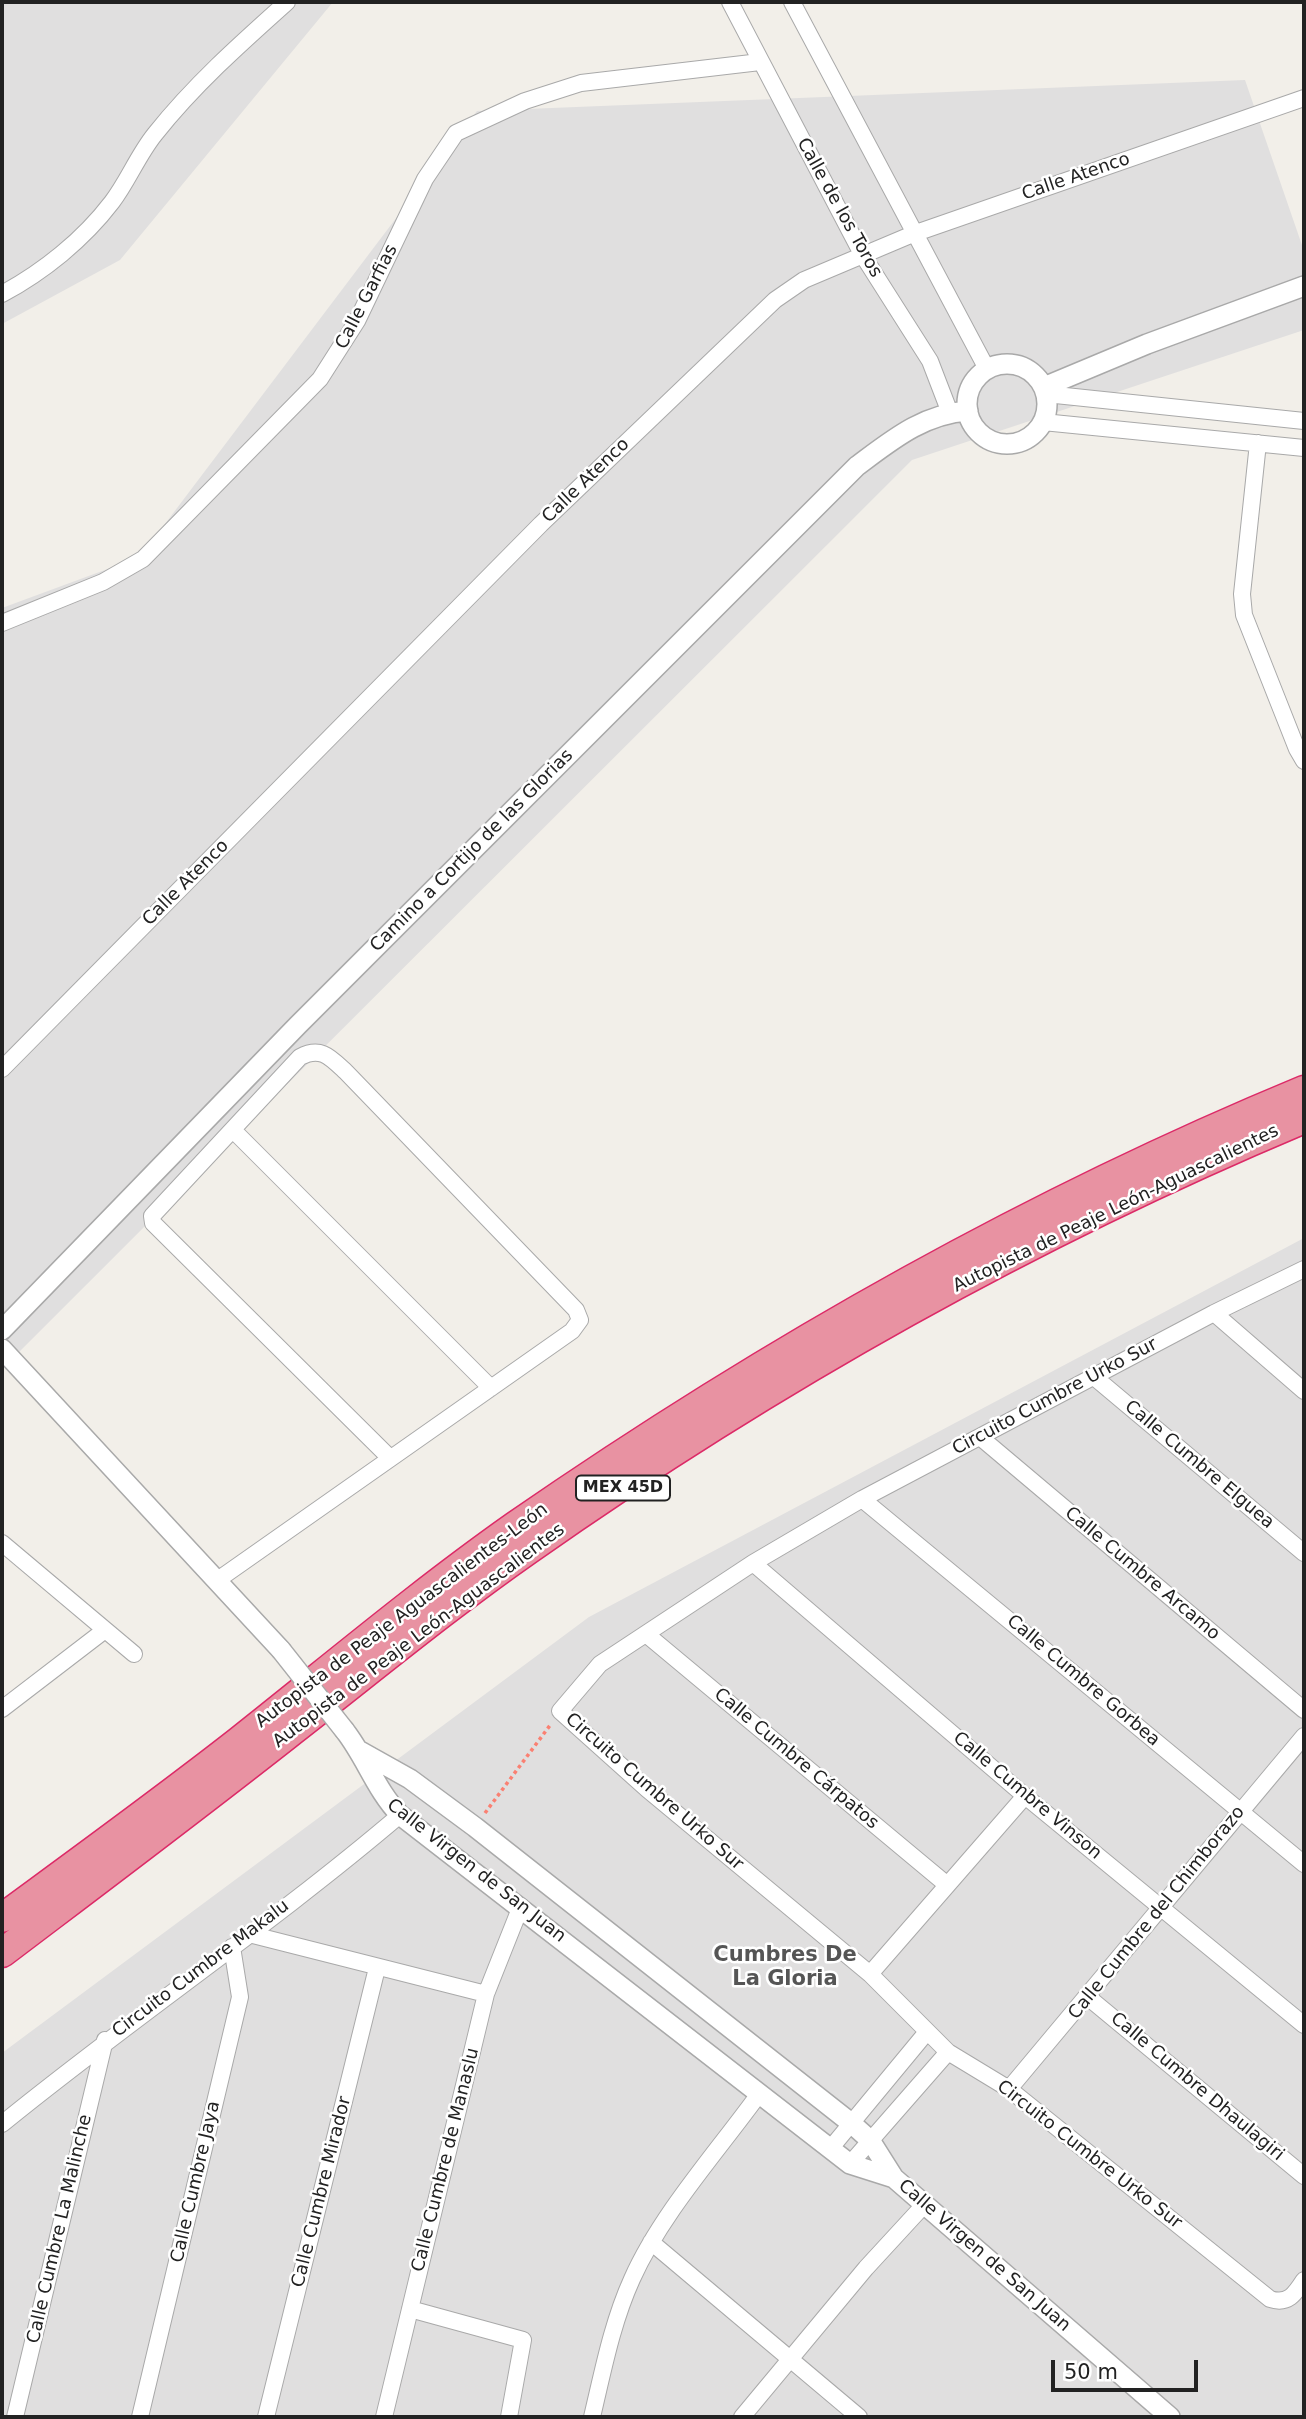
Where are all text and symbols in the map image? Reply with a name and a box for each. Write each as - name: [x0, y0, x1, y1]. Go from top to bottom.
- street label: Calle de los Toros: [792, 135, 886, 281]
- street label: Calle Atenco: [1019, 148, 1133, 206]
- street label: Calle Garfias: [331, 241, 403, 353]
- street label: Calle Atenco: [538, 434, 634, 528]
- street label: Camino a Cortijo de las Glorias: [366, 745, 578, 957]
- street label: Calle Atenco: [138, 835, 234, 931]
- street label: Autopista de Peaje León-Aguascalientes: [950, 1120, 1282, 1298]
- street label: Circuito Cumbre Urko Sur: [949, 1334, 1161, 1460]
- street label: Calle Cumbre Elguea: [1120, 1396, 1278, 1534]
- road number: MEX 45D: [576, 1476, 670, 1500]
- street label: Autopista de Peaje Aguascalientes-León: [252, 1499, 552, 1733]
- street label: Calle Cumbre Arcamo: [1060, 1503, 1224, 1645]
- street label: Autopista de Peaje León-Aguascalientes: [269, 1519, 569, 1753]
- street label: Calle Cumbre Gorbea: [1002, 1611, 1164, 1751]
- street label: Calle Cumbre Cárpatos: [709, 1684, 883, 1834]
- street label: Circuito Cumbre Urko Sur: [561, 1709, 747, 1875]
- street label: Calle Cumbre Vinson: [948, 1728, 1106, 1864]
- street label: Calle Virgen de San Juan: [382, 1794, 570, 1948]
- street label: Calle Cumbre del Chimborazo: [1064, 1802, 1250, 2024]
- street label: Circuito Cumbre Makalu: [108, 1896, 294, 2042]
- district label: Cumbres De La Gloria: [713, 1943, 857, 1993]
- street label: Calle Cumbre Dhaulagiri: [1106, 2008, 1288, 2166]
- street label: Calle Cumbre de Manaslu: [408, 2046, 484, 2274]
- street label: Circuito Cumbre Urko Sur: [992, 2076, 1186, 2234]
- street label: Calle Cumbre Mirador: [288, 2094, 356, 2290]
- street label: Calle Cumbre Jaya: [167, 2099, 225, 2265]
- street label: Calle Cumbre La Malinche: [23, 2112, 97, 2346]
- street label: Calle Virgen de San Juan: [894, 2175, 1074, 2337]
- scale bar: [1054, 2346, 1201, 2390]
- text: 50 m: [1064, 2360, 1118, 2384]

